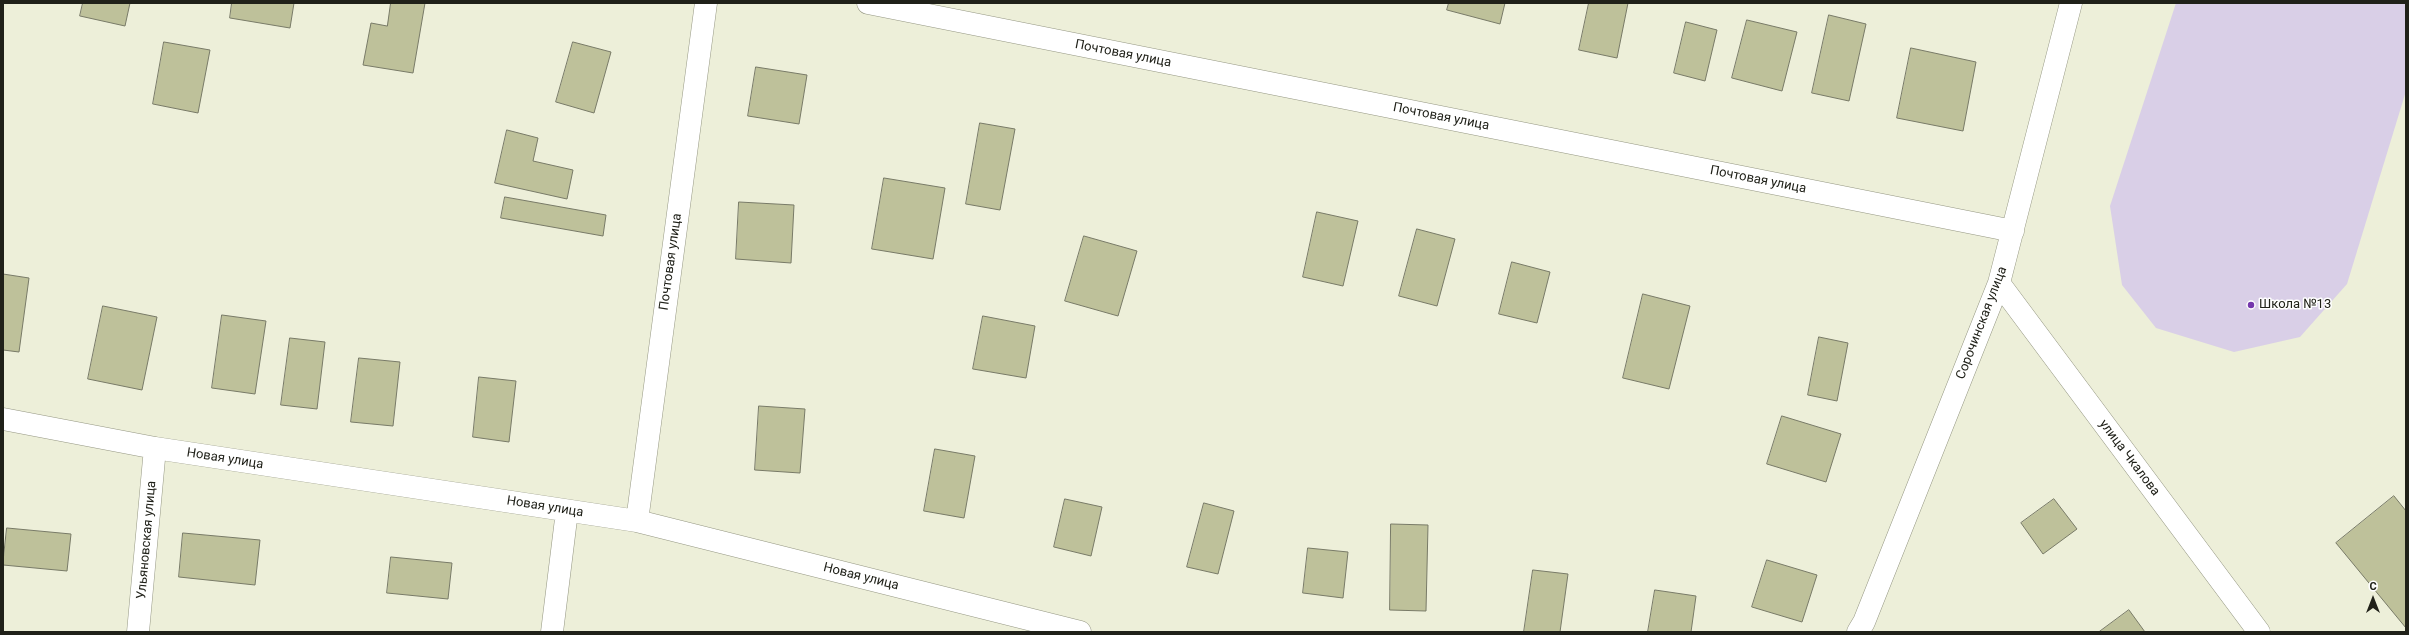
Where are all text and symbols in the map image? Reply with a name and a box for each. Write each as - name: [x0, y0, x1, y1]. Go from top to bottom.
- street label: Почтовая улица: [1074, 37, 1172, 71]
- street label: Почтовая улица: [1392, 100, 1490, 134]
- street label: Почтовая улица: [1709, 163, 1807, 197]
- street label: Почтовая улица: [656, 213, 686, 311]
- street label: Сорочинская улица: [1953, 264, 2011, 382]
- place label: Школа №13: [2259, 297, 2331, 313]
- marker: Школа №13: [2246, 300, 2256, 310]
- street label: улица Чкалова: [2095, 417, 2163, 499]
- street label: Новая улица: [186, 445, 264, 473]
- street label: Ульяновская улица: [134, 480, 160, 600]
- street label: Новая улица: [506, 493, 584, 521]
- street label: Новая улица: [822, 560, 900, 594]
- north arrow: [2353, 579, 2393, 619]
- text: С: [2369, 580, 2377, 593]

